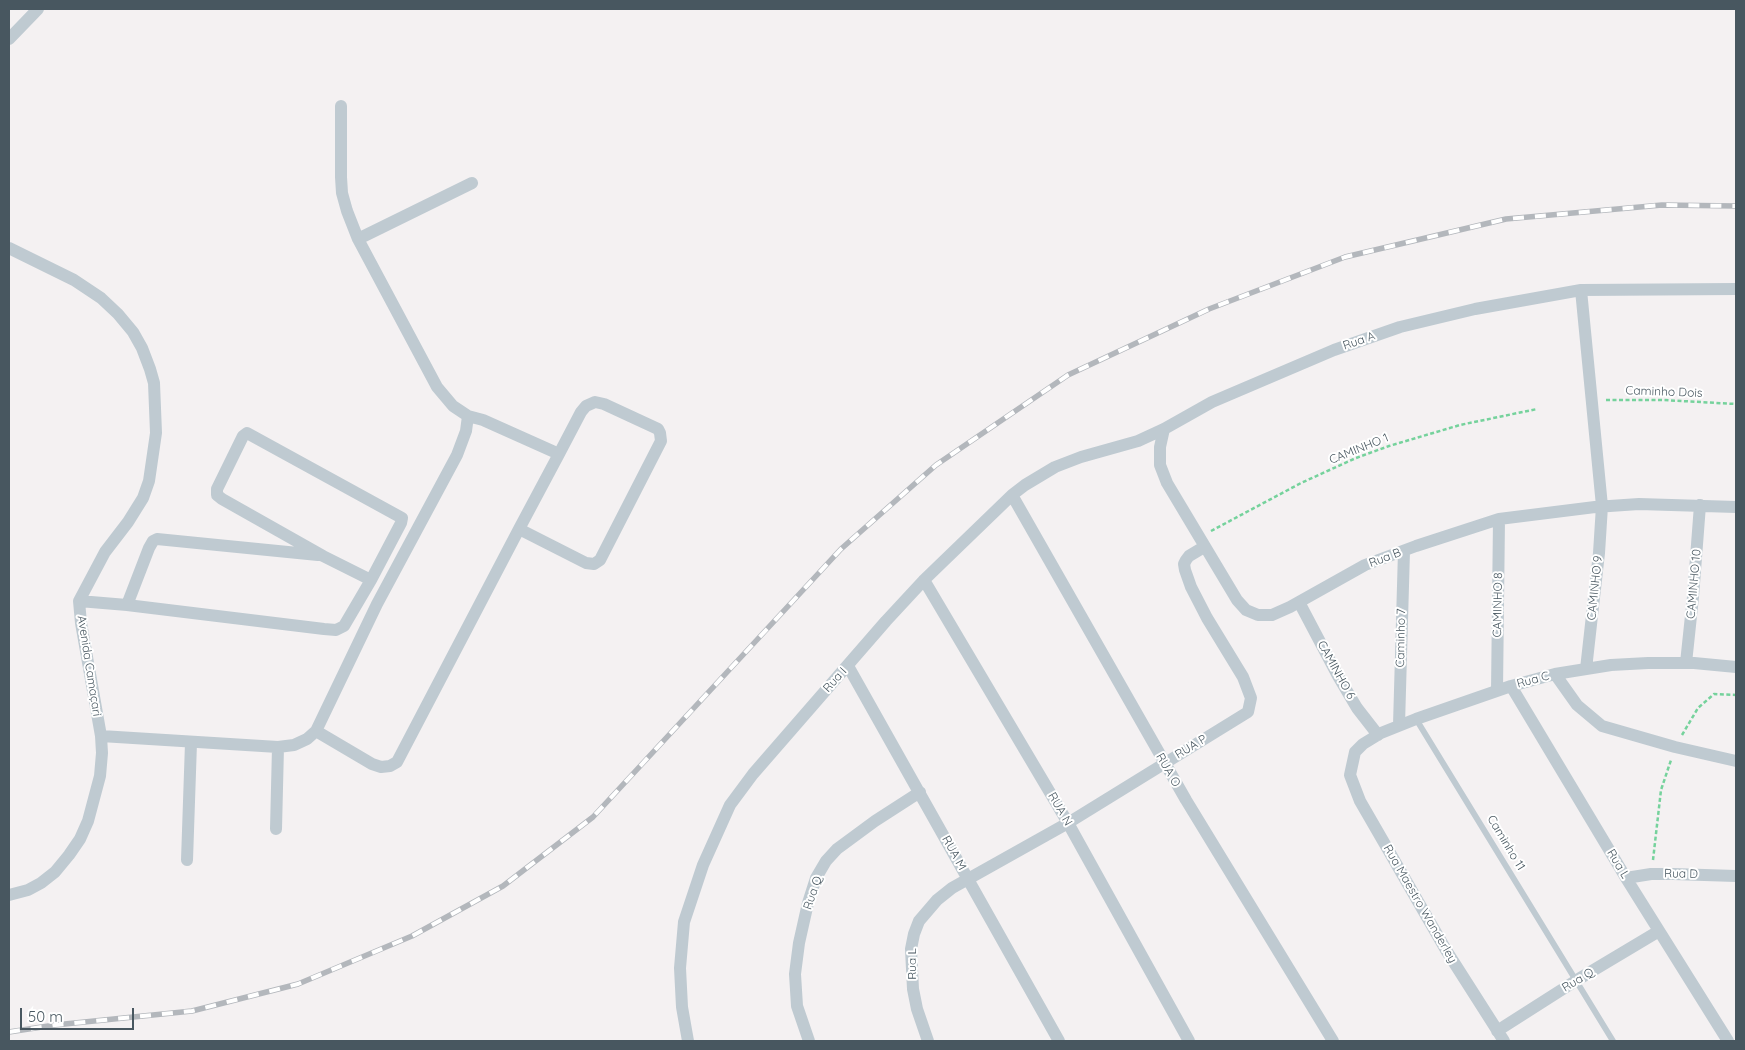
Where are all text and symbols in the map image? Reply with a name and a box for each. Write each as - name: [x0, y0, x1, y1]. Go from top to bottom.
- street label: Rua A: [1341, 329, 1377, 353]
- street label: Caminho Dois: [1625, 383, 1703, 401]
- street label: CAMINHO 1: [1327, 431, 1391, 467]
- street label: Rua B: [1367, 545, 1403, 571]
- street label: CAMINHO 10: [1684, 549, 1704, 619]
- street label: CAMINHO 9: [1584, 555, 1606, 621]
- street label: CAMINHO 8: [1490, 572, 1506, 638]
- street label: Caminho 7: [1393, 608, 1409, 668]
- street label: Avenida Camaçari: [74, 615, 104, 717]
- street label: CAMINHO 6: [1314, 638, 1358, 702]
- street label: Rua I: [820, 665, 850, 695]
- street label: Rua C: [1515, 669, 1551, 691]
- street label: RUA P: [1172, 732, 1210, 762]
- street label: RUA O: [1153, 751, 1183, 789]
- street label: RUA N: [1045, 790, 1075, 828]
- street label: Caminho 11: [1484, 813, 1528, 873]
- street label: RUA M: [939, 833, 969, 873]
- street label: Rua Maestro Wanderley: [1380, 842, 1460, 966]
- street label: Rua L: [1604, 847, 1632, 881]
- street label: Rua D: [1664, 867, 1698, 881]
- street label: Rua Q: [801, 874, 825, 912]
- street label: Rua L: [905, 948, 919, 980]
- street label: Rua Q: [1559, 965, 1597, 995]
- scale bar: [22, 998, 136, 1030]
- text: 50 m: [28, 1007, 63, 1026]

